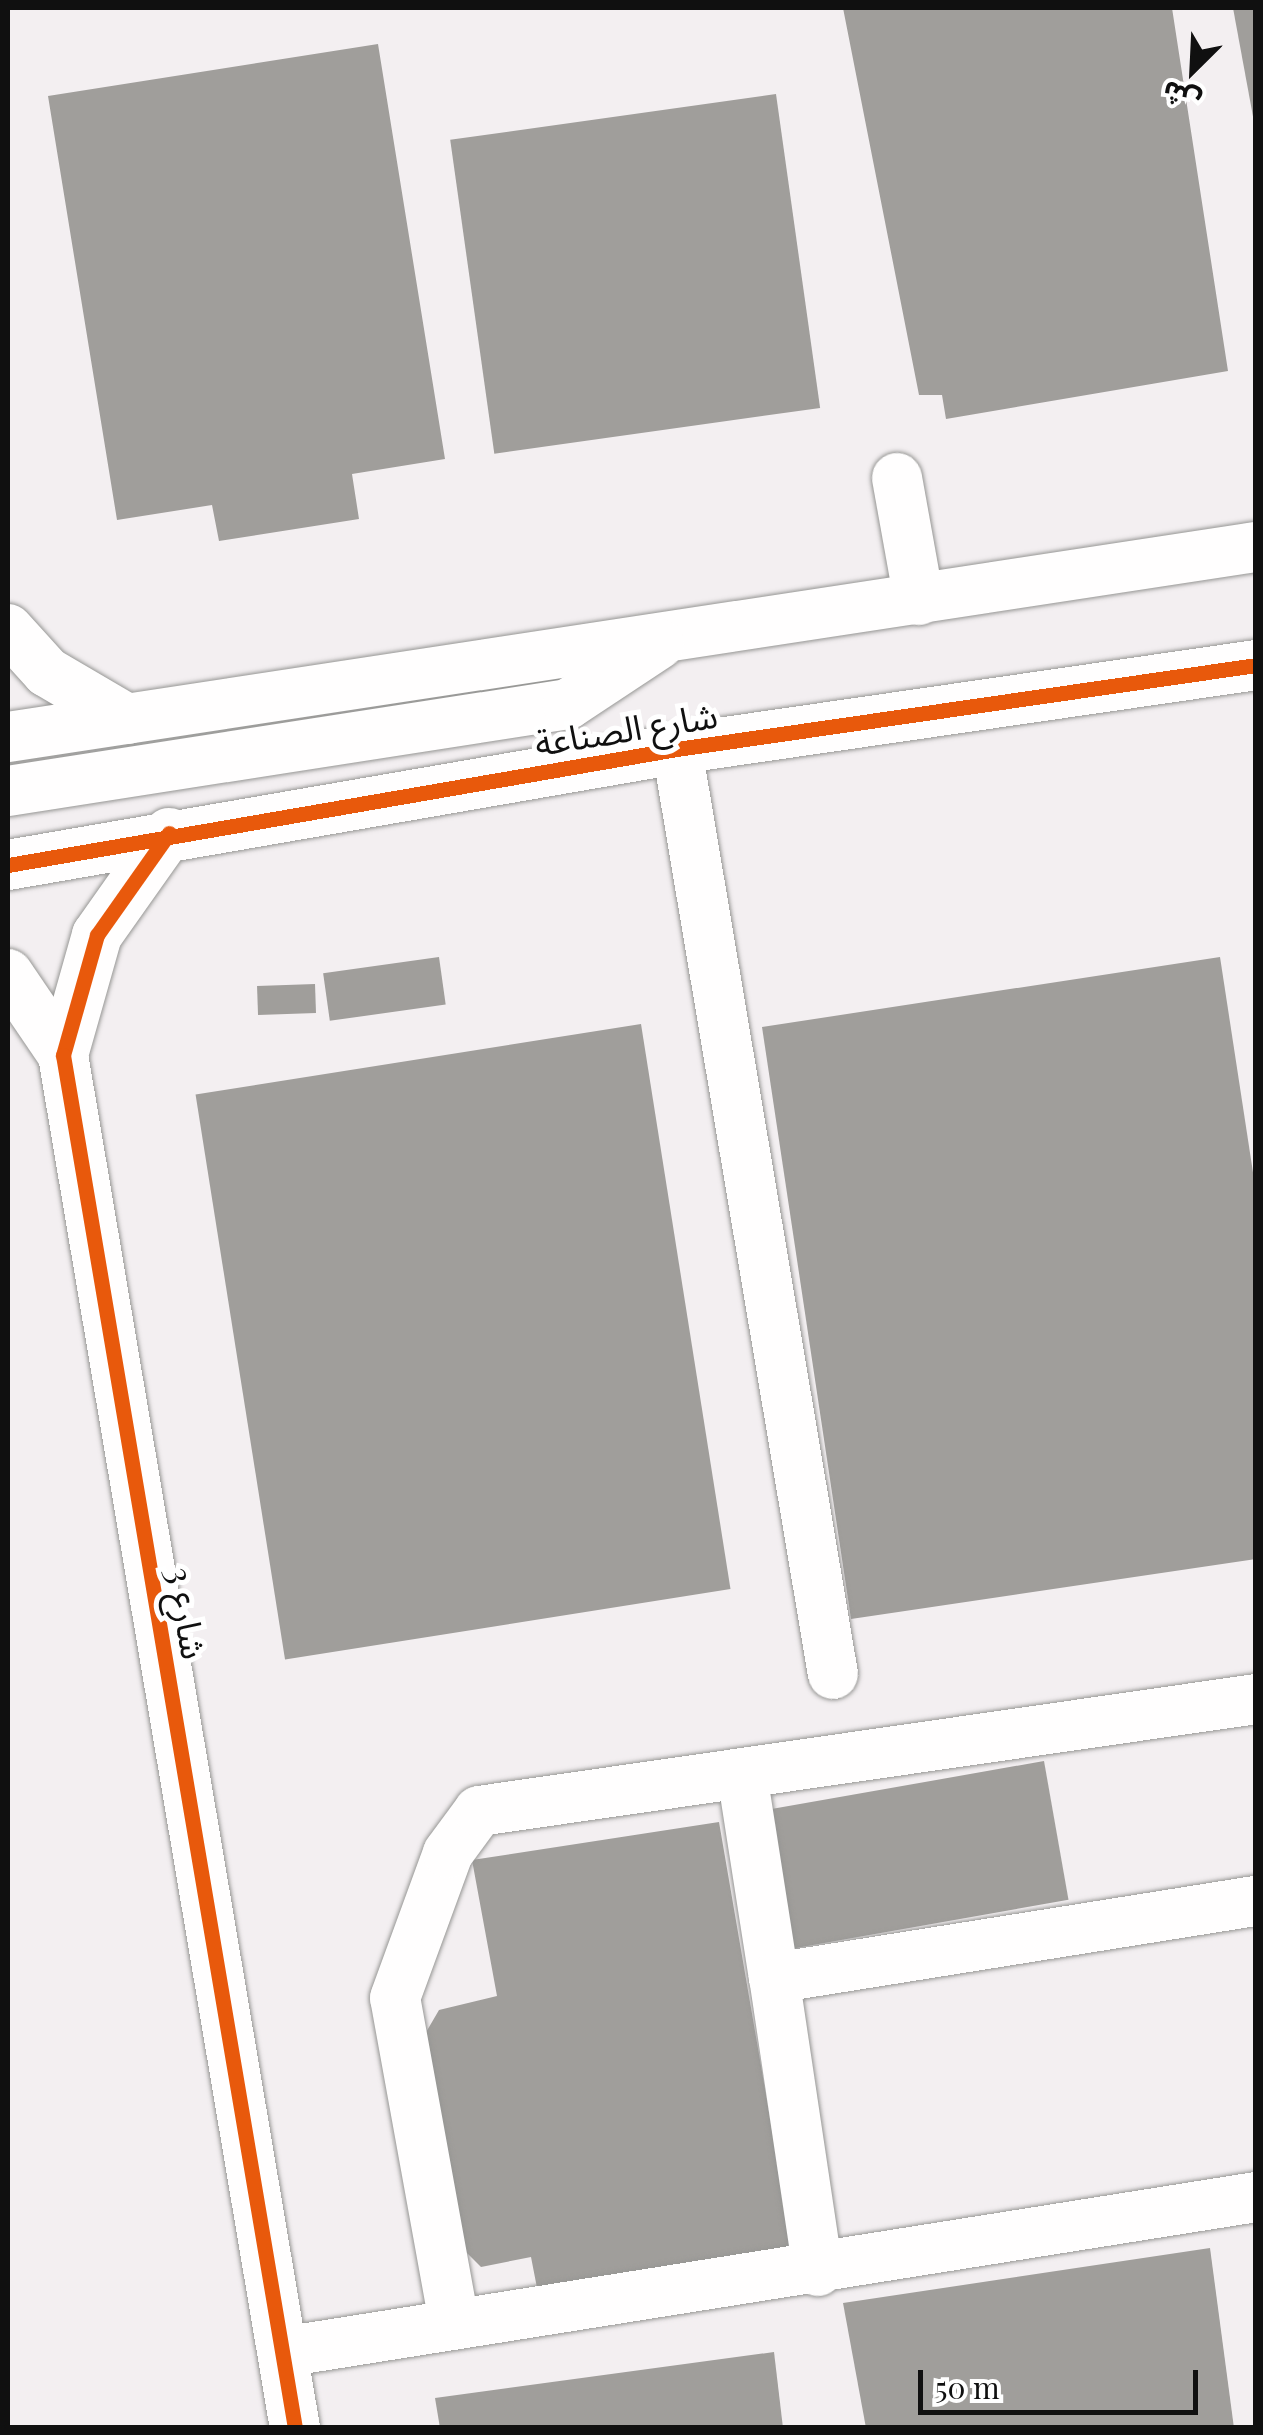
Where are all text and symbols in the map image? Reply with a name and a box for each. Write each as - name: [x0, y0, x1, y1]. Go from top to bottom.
- north arrow: [1143, 20, 1243, 120]
- text: ش: [1156, 73, 1206, 123]
- street label: شارع الصناعة: [532, 693, 720, 763]
- street label: شارع 3: [159, 1564, 217, 1662]
- scale bar: [923, 2350, 1203, 2412]
- text: 50 m: [935, 2367, 1000, 2407]

